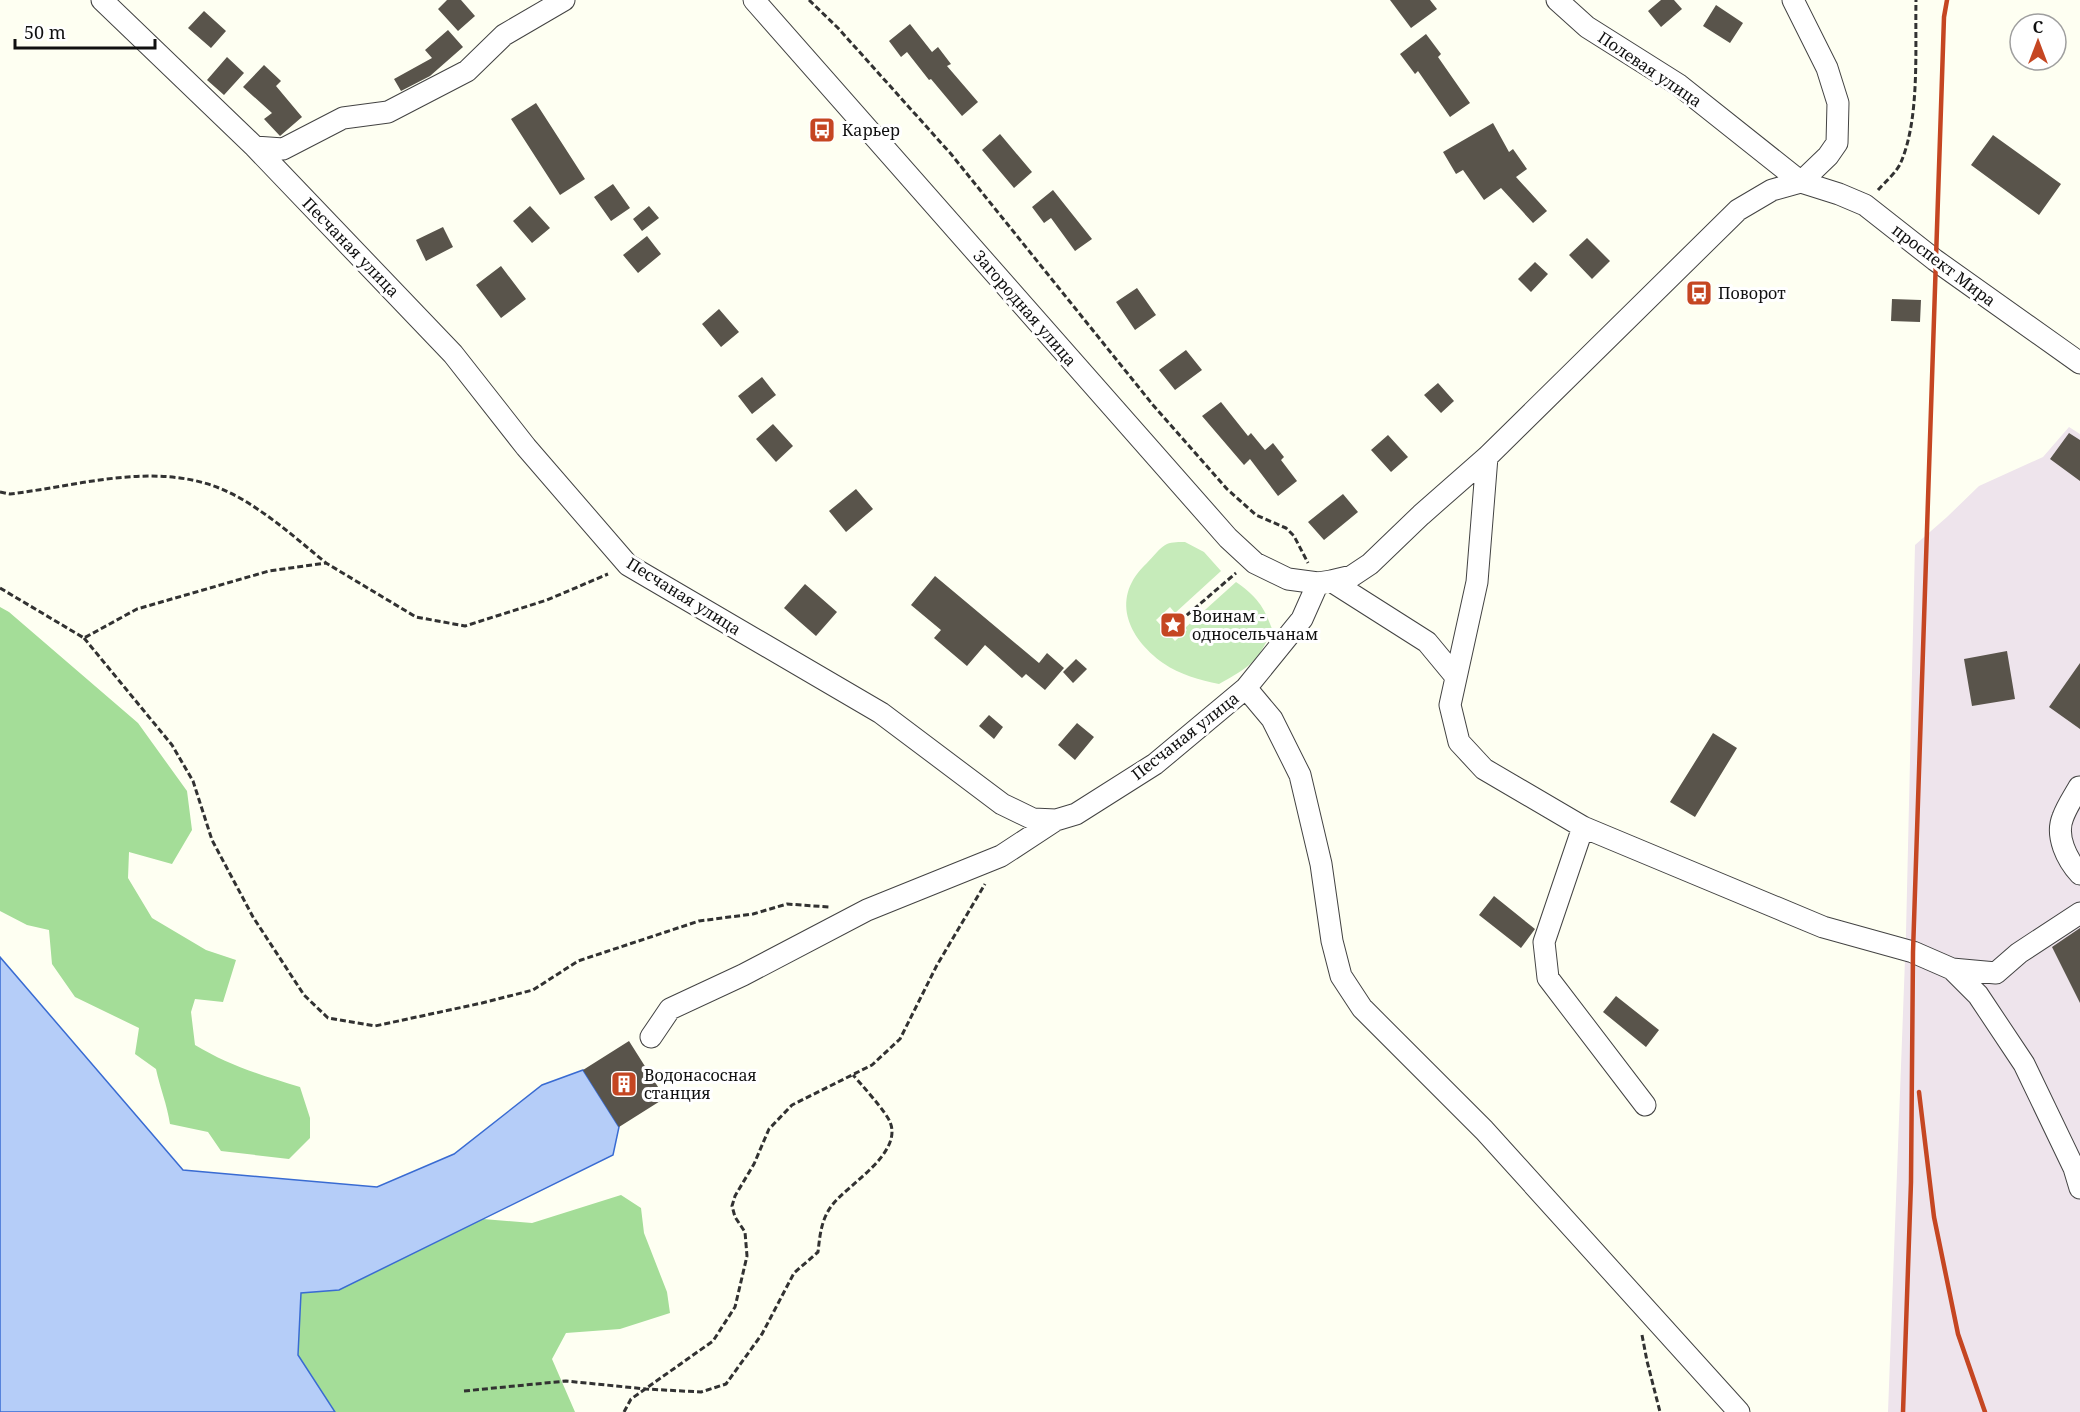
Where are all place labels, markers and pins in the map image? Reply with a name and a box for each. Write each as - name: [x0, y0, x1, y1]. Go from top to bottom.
- bus stop icon: Карьер: [807, 115, 837, 145]
- place label: Карьер: [842, 119, 900, 141]
- bus stop icon: Поворот: [1684, 278, 1714, 308]
- place label: Поворот: [1718, 282, 1786, 304]
- place label: Воинам - односельчанам: [1192, 605, 1318, 645]
- place icon: Воинам - односельчанам: [1158, 610, 1188, 640]
- place label: Водонасосная станция: [644, 1064, 757, 1104]
- building icon: Водонасосная станция: [609, 1069, 639, 1099]

